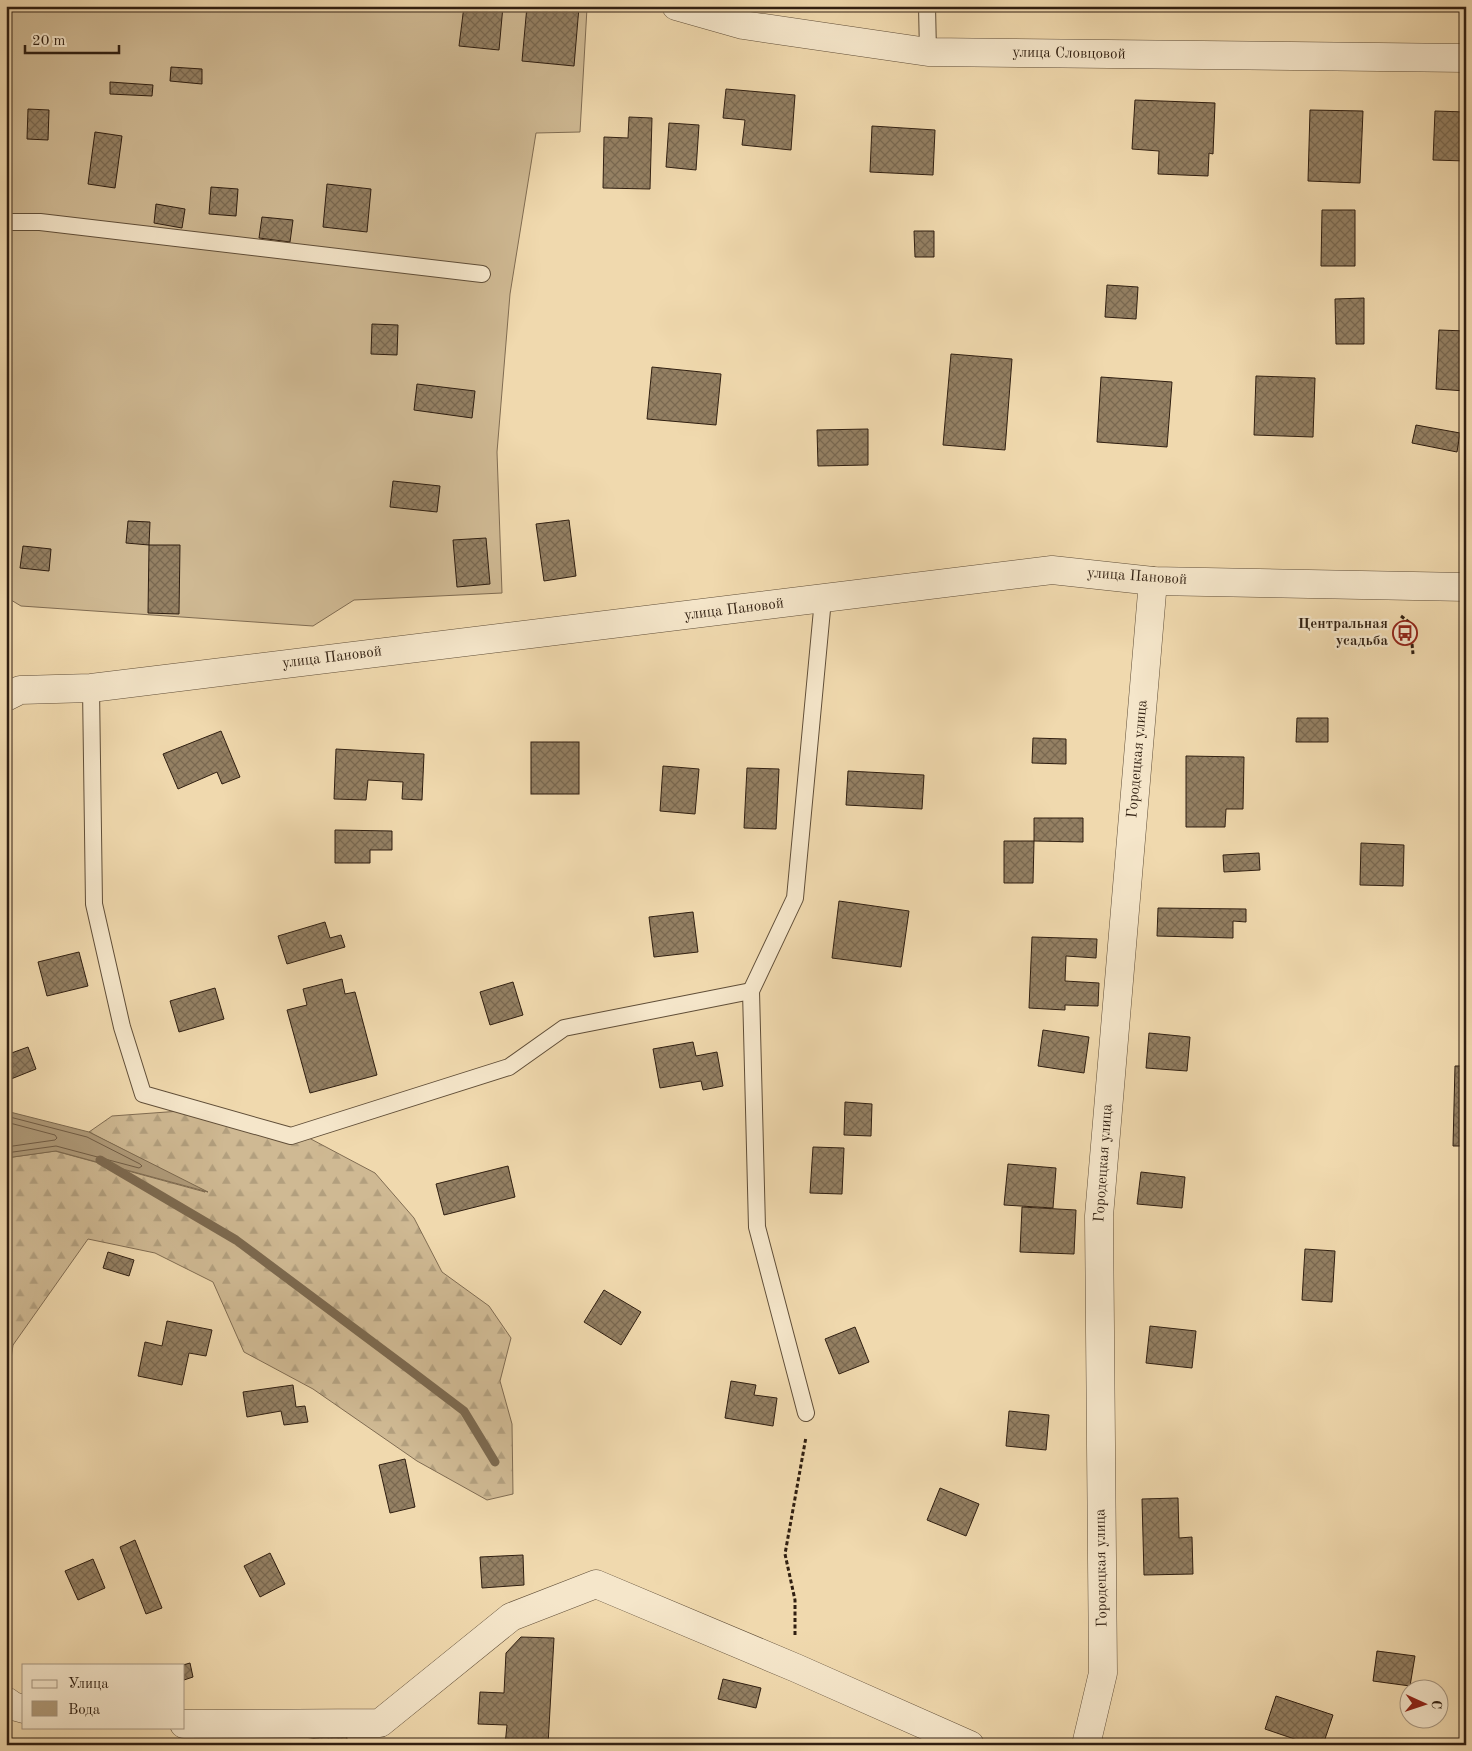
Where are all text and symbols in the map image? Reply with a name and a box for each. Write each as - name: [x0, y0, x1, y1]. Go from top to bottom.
- scale bar: [25, 22, 119, 54]
- text: 20 m: [32, 34, 66, 49]
- street label: улица Словцовой: [1012, 46, 1126, 62]
- street label: улица Пановой: [1087, 566, 1187, 588]
- street label: улица Пановой: [683, 596, 785, 624]
- place label: Центральная усадьба: [1298, 617, 1388, 649]
- bus stop icon: Центральная усадьба: [1392, 620, 1418, 646]
- street label: улица Пановой: [281, 644, 383, 672]
- street label: Городецкая улица: [1125, 699, 1151, 819]
- street label: Городецкая улица: [1092, 1103, 1116, 1223]
- street label: Городецкая улица: [1093, 1508, 1111, 1627]
- legend: [22, 1664, 185, 1728]
- text: Улица: [68, 1677, 109, 1692]
- north arrow: [1400, 1678, 1450, 1728]
- text: С: [1429, 1700, 1443, 1710]
- text: Вода: [68, 1703, 101, 1718]

